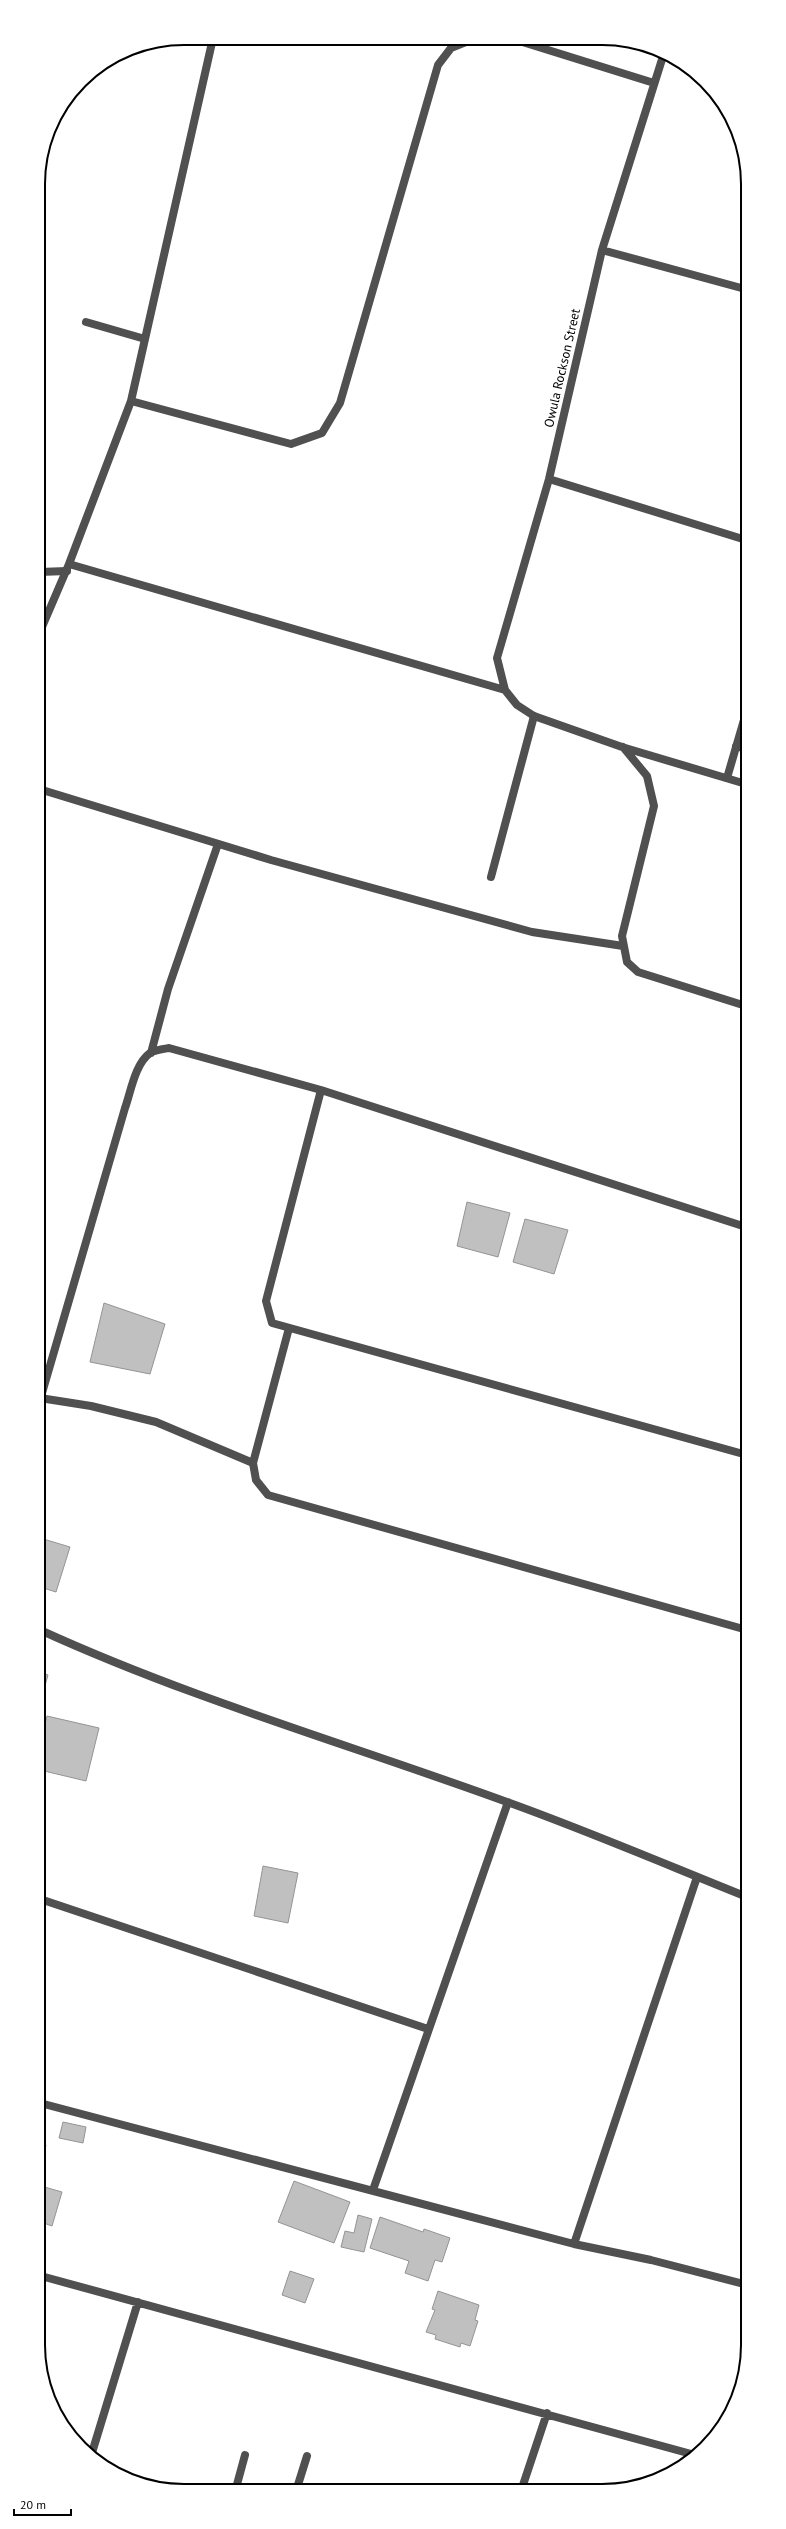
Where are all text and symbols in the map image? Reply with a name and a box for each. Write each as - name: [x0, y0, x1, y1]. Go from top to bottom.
- street label: Owula Rockson Street: [540, 306, 584, 429]
- scale bar: [14, 2491, 71, 2517]
- text: 20 m: [20, 2497, 46, 2512]

